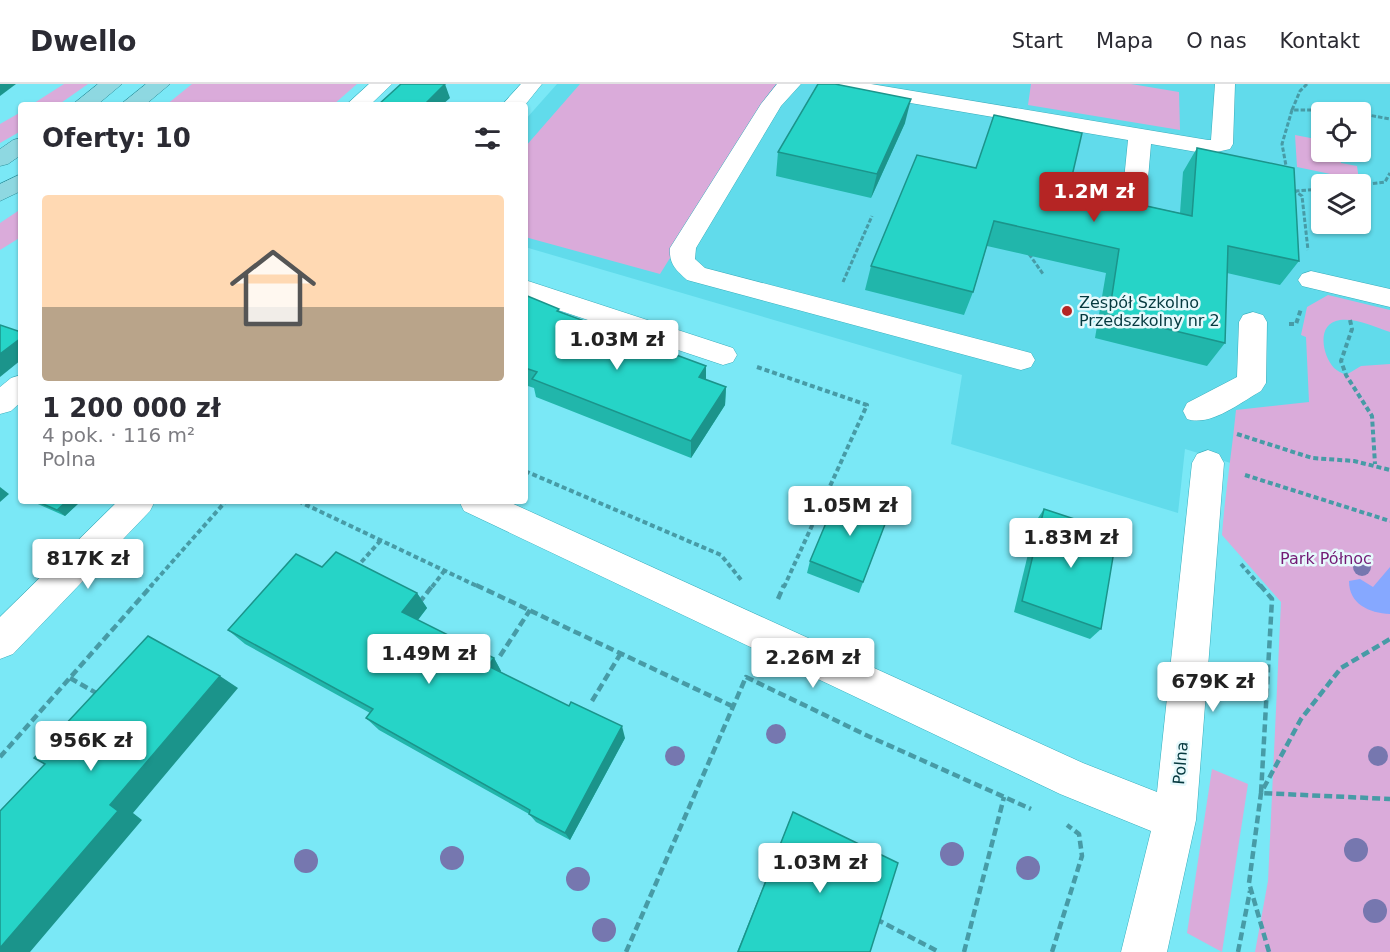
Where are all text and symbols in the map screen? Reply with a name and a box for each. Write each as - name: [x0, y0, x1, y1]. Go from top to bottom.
- text: Dwello: [30, 25, 137, 58]
- text: Start: [1012, 29, 1063, 53]
- text: Mapa: [1096, 29, 1153, 53]
- text: O nas: [1186, 29, 1247, 53]
- text: Kontakt: [1280, 29, 1360, 53]
- map controls: [1311, 102, 1371, 234]
- button: locate: [1311, 102, 1371, 162]
- icon: filters: [471, 122, 504, 155]
- text: Oferty: 10: [42, 123, 191, 153]
- pin: 1.2M zł: [1039, 172, 1149, 223]
- button: layers: [1311, 174, 1371, 234]
- text: 1.2M zł: [1053, 179, 1135, 203]
- icon: home: [219, 234, 327, 342]
- place label: Zespół Szkolno Przedszkolny nr 2: [1079, 293, 1220, 330]
- marker: Zespół Szkolno Przedszkolny nr 2: [1060, 304, 1074, 318]
- pin: 1.03M zł: [555, 320, 679, 371]
- text: 1.03M zł: [569, 327, 665, 351]
- text: 1 200 000 zł: [42, 393, 221, 423]
- text: 4 pok. · 116 m²: [42, 423, 195, 447]
- text: Polna: [42, 447, 96, 471]
- pin: 1.05M zł: [788, 486, 912, 537]
- text: 1.05M zł: [802, 493, 898, 517]
- pin: 1.83M zł: [1009, 518, 1133, 569]
- text: 1.83M zł: [1023, 525, 1119, 549]
- pin: 817K zł: [33, 539, 143, 590]
- text: 817K zł: [46, 546, 130, 570]
- park label: Park Północ: [1280, 549, 1372, 568]
- pin: 1.49M zł: [367, 634, 491, 685]
- pin: 2.26M zł: [751, 638, 875, 689]
- text: 1.49M zł: [381, 641, 477, 665]
- text: 2.26M zł: [765, 645, 861, 669]
- pin: 679K zł: [1158, 662, 1268, 713]
- text: 679K zł: [1171, 669, 1255, 693]
- pin: 956K zł: [36, 721, 146, 772]
- text: 956K zł: [49, 728, 133, 752]
- street label: Polna: [1169, 741, 1192, 785]
- pin: 1.03M zł: [758, 843, 882, 894]
- text: 1.03M zł: [772, 850, 868, 874]

